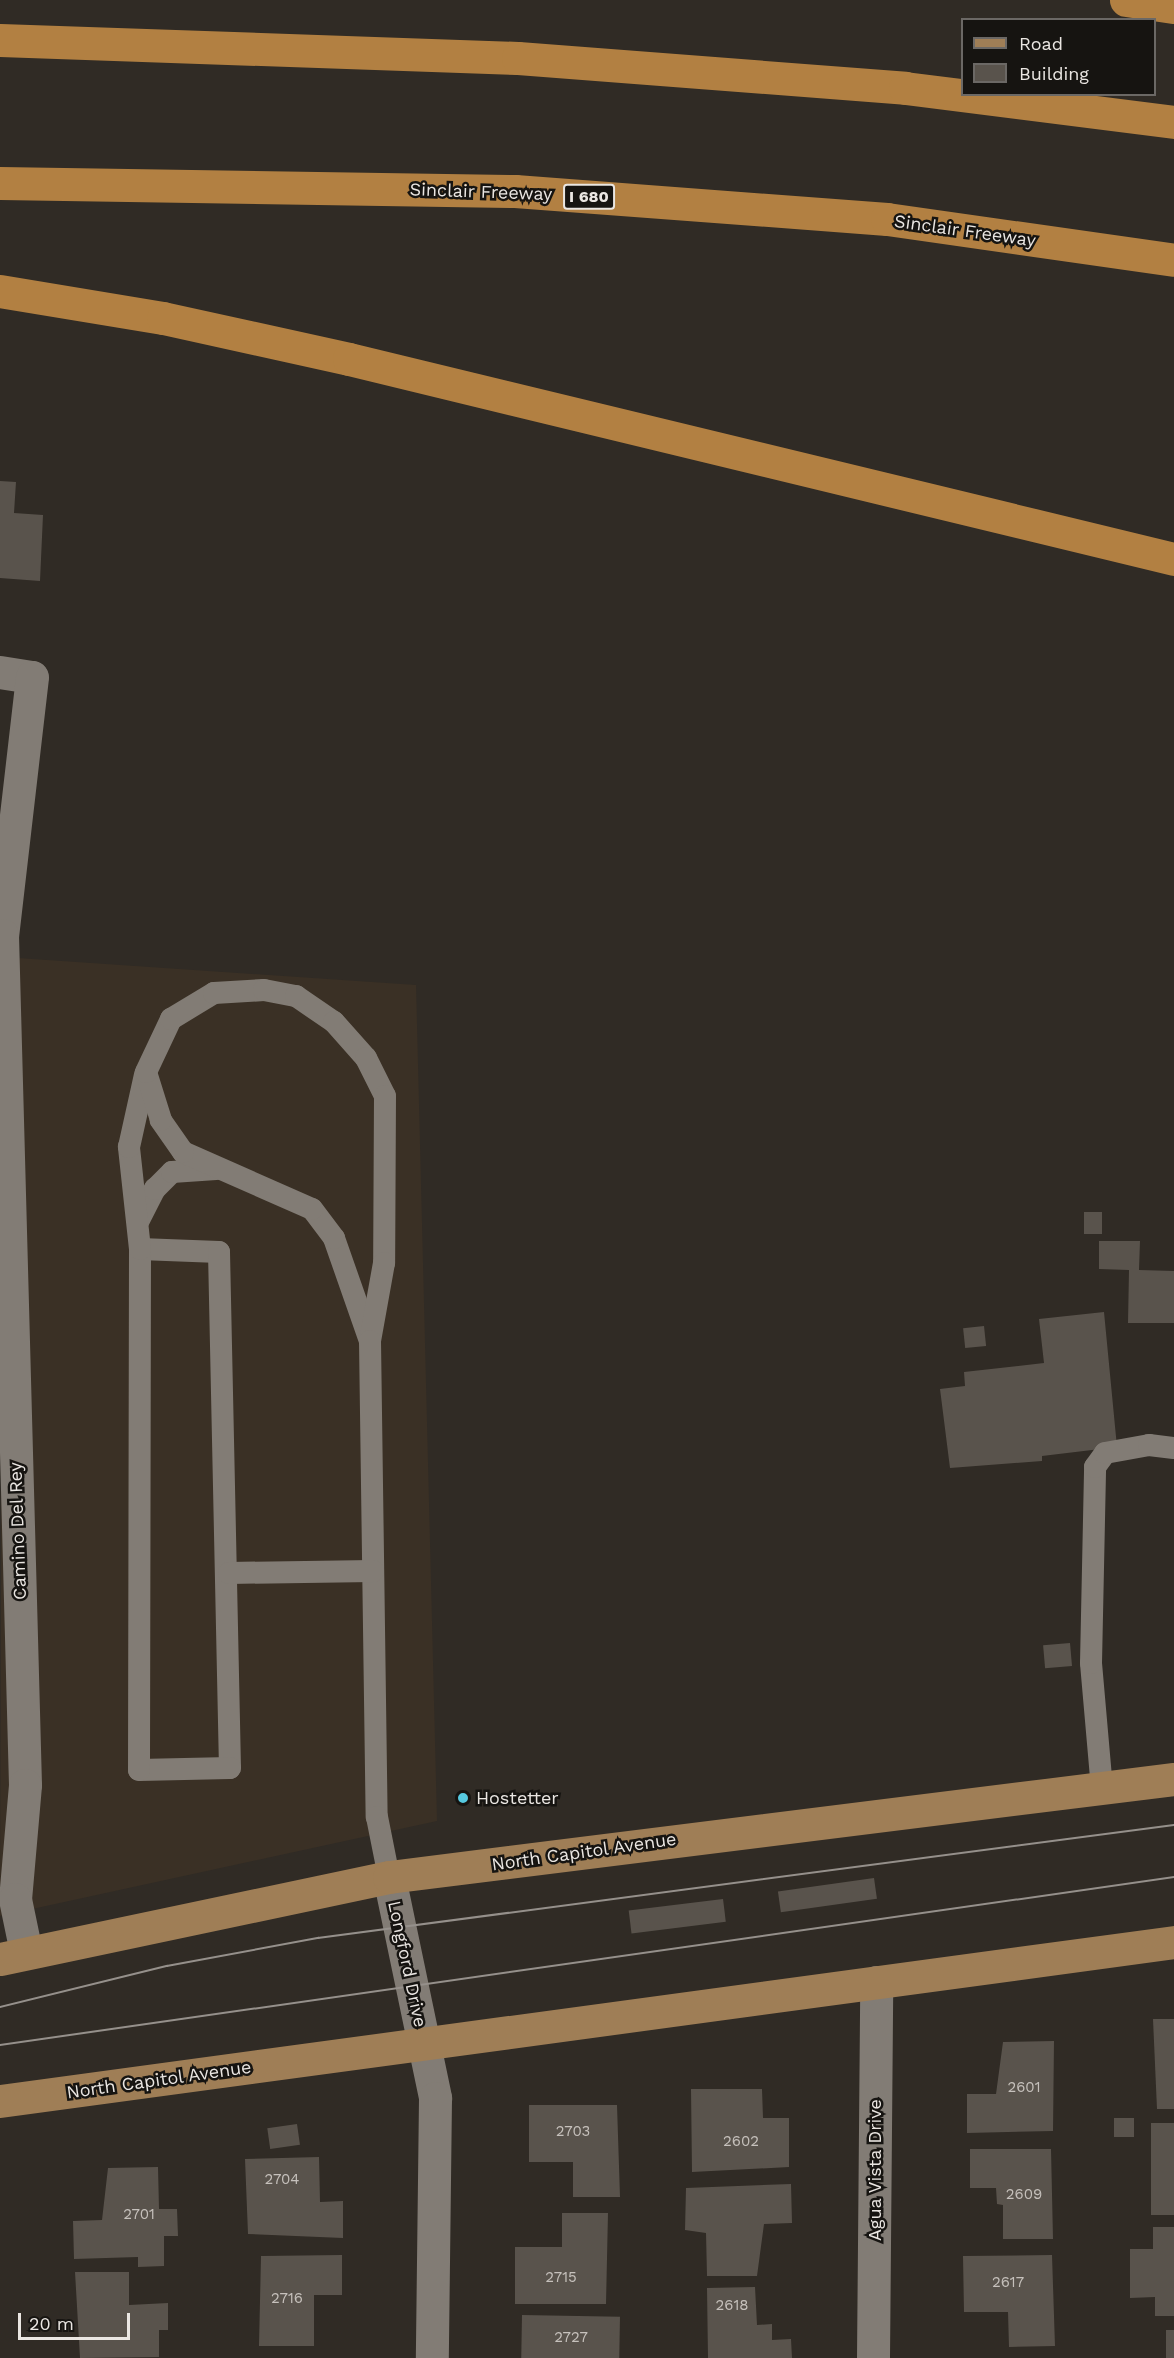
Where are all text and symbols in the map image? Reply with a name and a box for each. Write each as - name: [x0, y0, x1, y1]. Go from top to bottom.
- legend: [961, 18, 1156, 96]
- text: Road: [1019, 33, 1063, 54]
- text: Building: [1019, 63, 1089, 84]
- street label: Sinclair Freeway: [409, 179, 553, 205]
- road number: I 680: [562, 184, 616, 210]
- street label: Sinclair Freeway: [893, 210, 1037, 252]
- street label: Camino Del Rey: [5, 1461, 31, 1601]
- place label: Hostetter: [476, 1787, 559, 1809]
- marker: Hostetter: [454, 1789, 472, 1807]
- street label: North Capitol Avenue: [490, 1828, 678, 1876]
- street label: Longford Drive: [383, 1899, 431, 2029]
- street label: North Capitol Avenue: [65, 2056, 253, 2104]
- house number: 2601: [1007, 2079, 1041, 2097]
- street label: Agua Vista Drive: [864, 2098, 886, 2242]
- house number: 2703: [556, 2123, 590, 2141]
- house number: 2602: [723, 2133, 759, 2151]
- house number: 2704: [264, 2171, 300, 2189]
- house number: 2609: [1006, 2186, 1042, 2204]
- house number: 2701: [123, 2206, 155, 2224]
- house number: 2715: [545, 2269, 577, 2287]
- house number: 2617: [992, 2274, 1024, 2292]
- house number: 2716: [271, 2290, 303, 2308]
- house number: 2618: [716, 2297, 748, 2315]
- scale bar: [21, 2301, 134, 2339]
- text: 20 m: [29, 2313, 74, 2334]
- house number: 2727: [554, 2329, 588, 2347]

